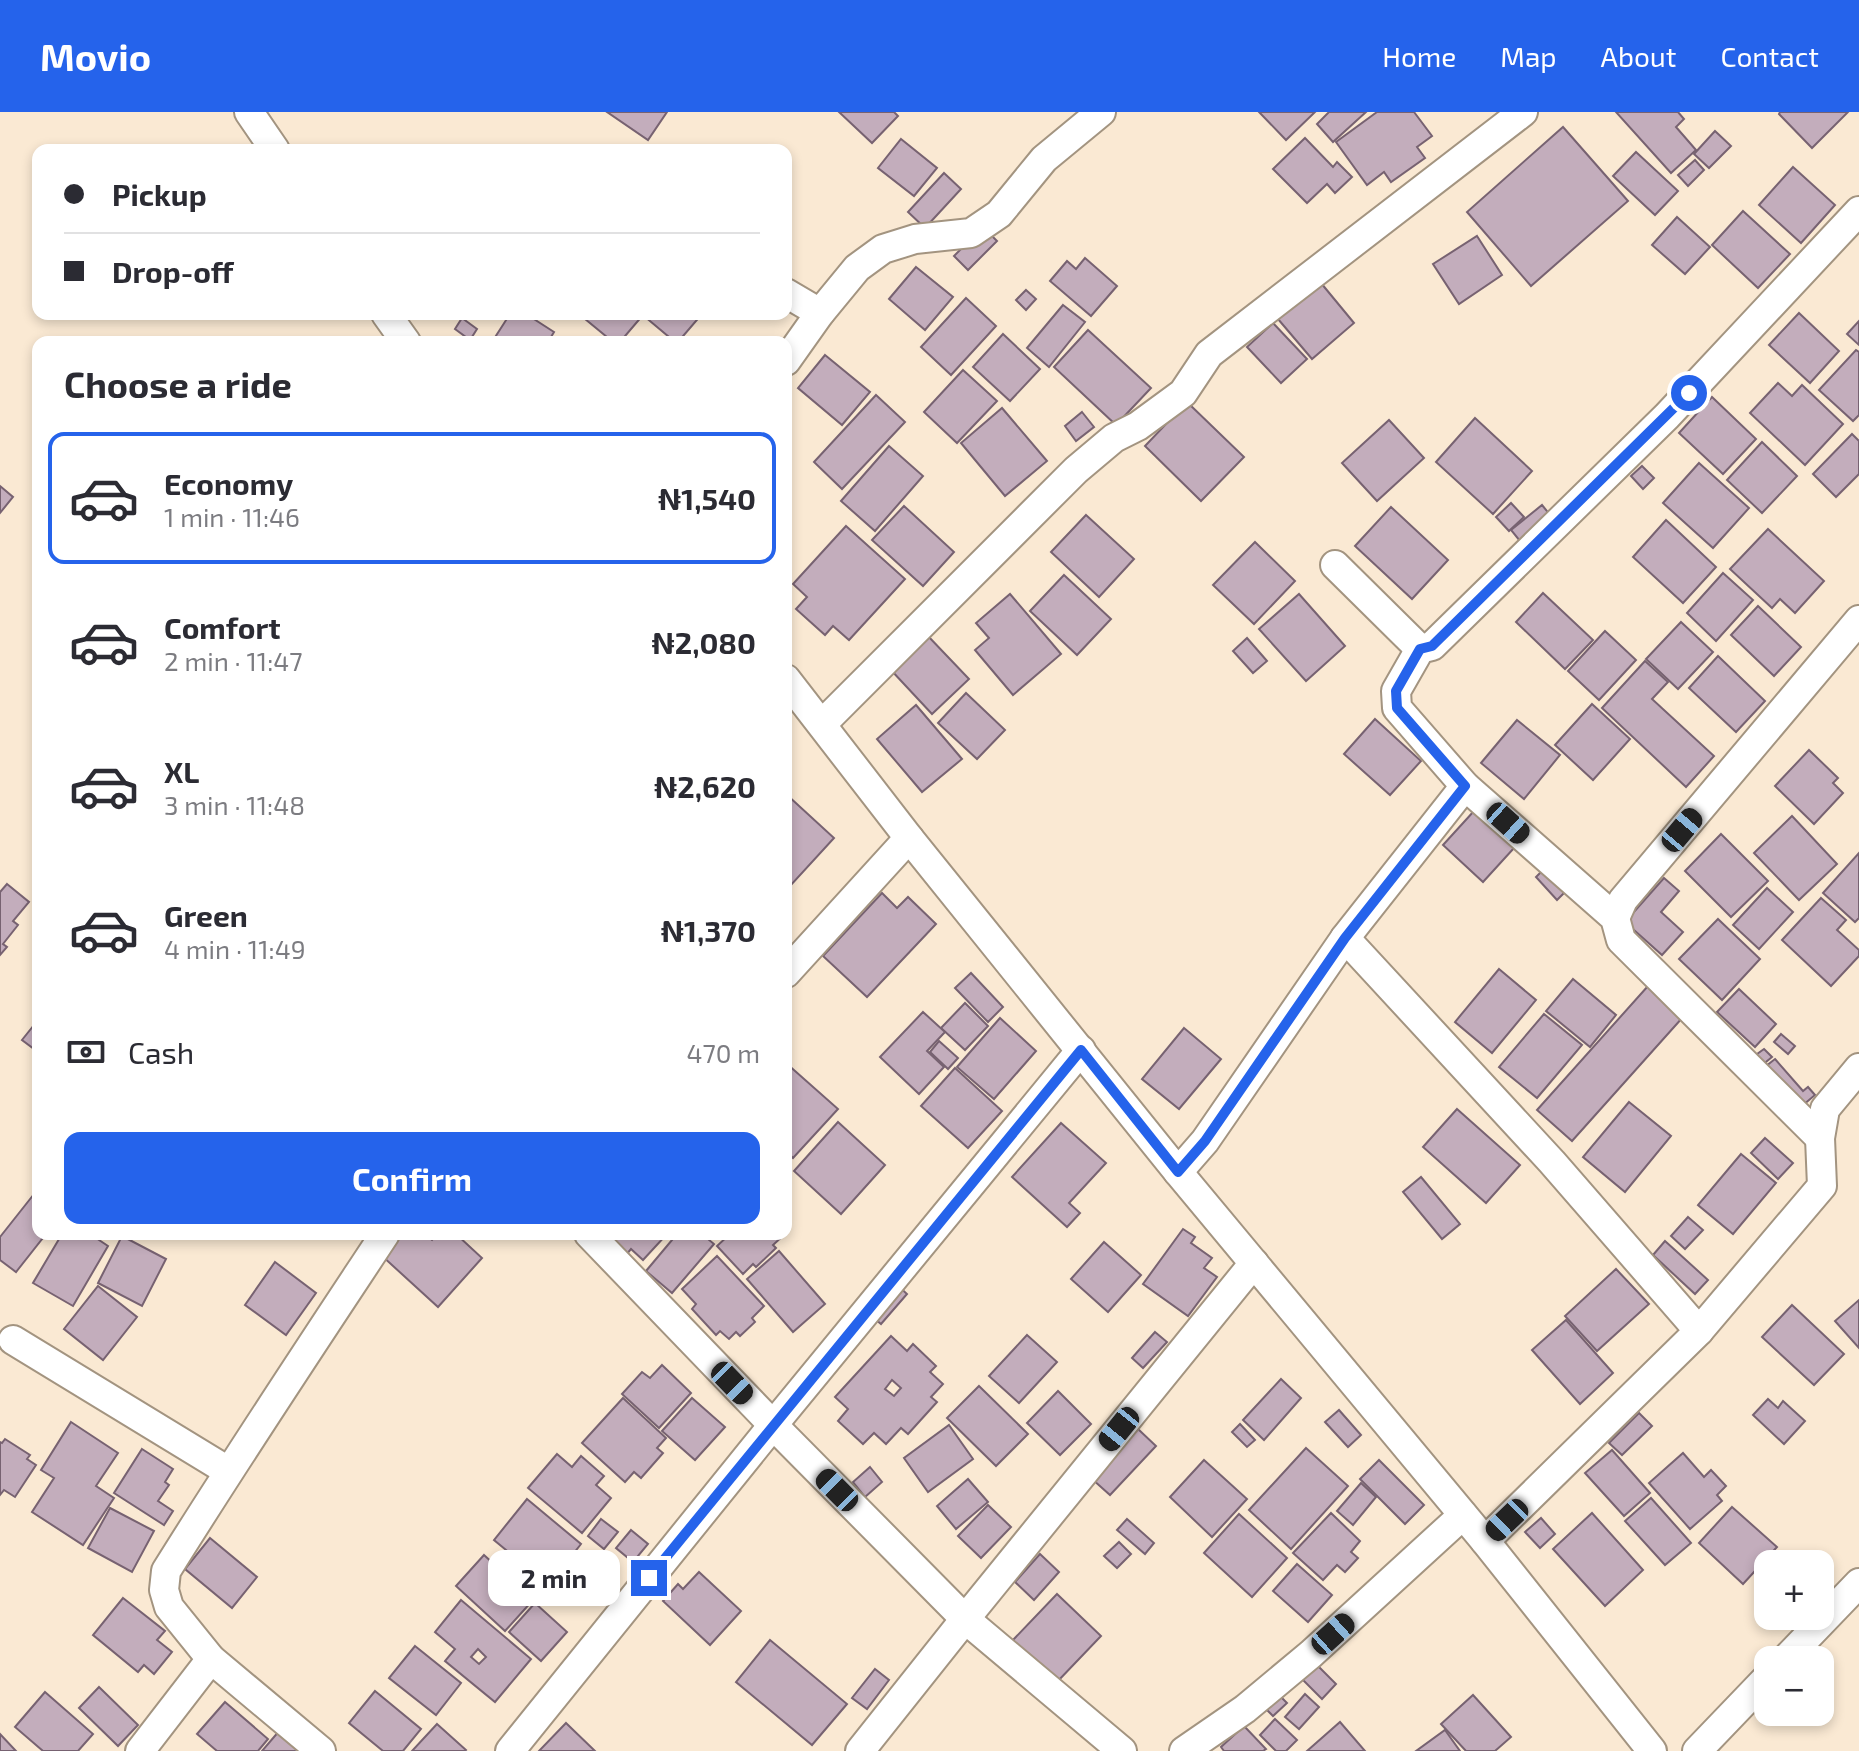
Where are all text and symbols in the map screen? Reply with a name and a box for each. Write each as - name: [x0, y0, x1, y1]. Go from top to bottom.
- text: Movio: [40, 33, 151, 79]
- text: Home: [1382, 39, 1456, 73]
- text: Map: [1500, 39, 1557, 73]
- text: About: [1601, 39, 1676, 73]
- text: Contact: [1720, 39, 1819, 73]
- text: Pickup: [112, 176, 207, 212]
- text: Drop-off: [112, 253, 234, 289]
- text: Choose a ride: [64, 362, 292, 405]
- route start: [1671, 375, 1707, 411]
- icon: car: [68, 462, 140, 534]
- text: Economy: [164, 465, 293, 501]
- text: ₦1,540: [658, 480, 756, 516]
- text: 1 min · 11:46: [164, 501, 300, 532]
- icon: car: [68, 606, 140, 678]
- text: Comfort: [164, 609, 281, 645]
- text: ₦2,080: [652, 624, 756, 660]
- text: 2 min · 11:47: [164, 645, 303, 676]
- icon: car: [68, 750, 140, 822]
- text: XL: [164, 753, 199, 789]
- text: ₦2,620: [654, 768, 756, 804]
- text: 3 min · 11:48: [164, 789, 305, 820]
- car: [1482, 798, 1534, 848]
- car: [1657, 804, 1707, 856]
- icon: car: [68, 894, 140, 966]
- text: Green: [164, 897, 248, 933]
- text: ₦1,370: [661, 912, 756, 948]
- text: 4 min · 11:49: [164, 933, 306, 964]
- icon: cash: [64, 1030, 108, 1074]
- text: Cash: [128, 1034, 194, 1070]
- text: 470 m: [686, 1037, 760, 1068]
- button: Confirm: [64, 1132, 760, 1224]
- car: [707, 1357, 757, 1409]
- car: [1095, 1403, 1143, 1455]
- car: [812, 1465, 862, 1515]
- car: [1481, 1495, 1533, 1545]
- callout: 2 min: [489, 1550, 621, 1606]
- map controls: [1754, 1550, 1834, 1726]
- button: +: [1754, 1550, 1834, 1630]
- route end: [631, 1560, 667, 1596]
- text: 2 min: [521, 1562, 587, 1593]
- car: [1307, 1609, 1359, 1659]
- button: −: [1754, 1646, 1834, 1726]

